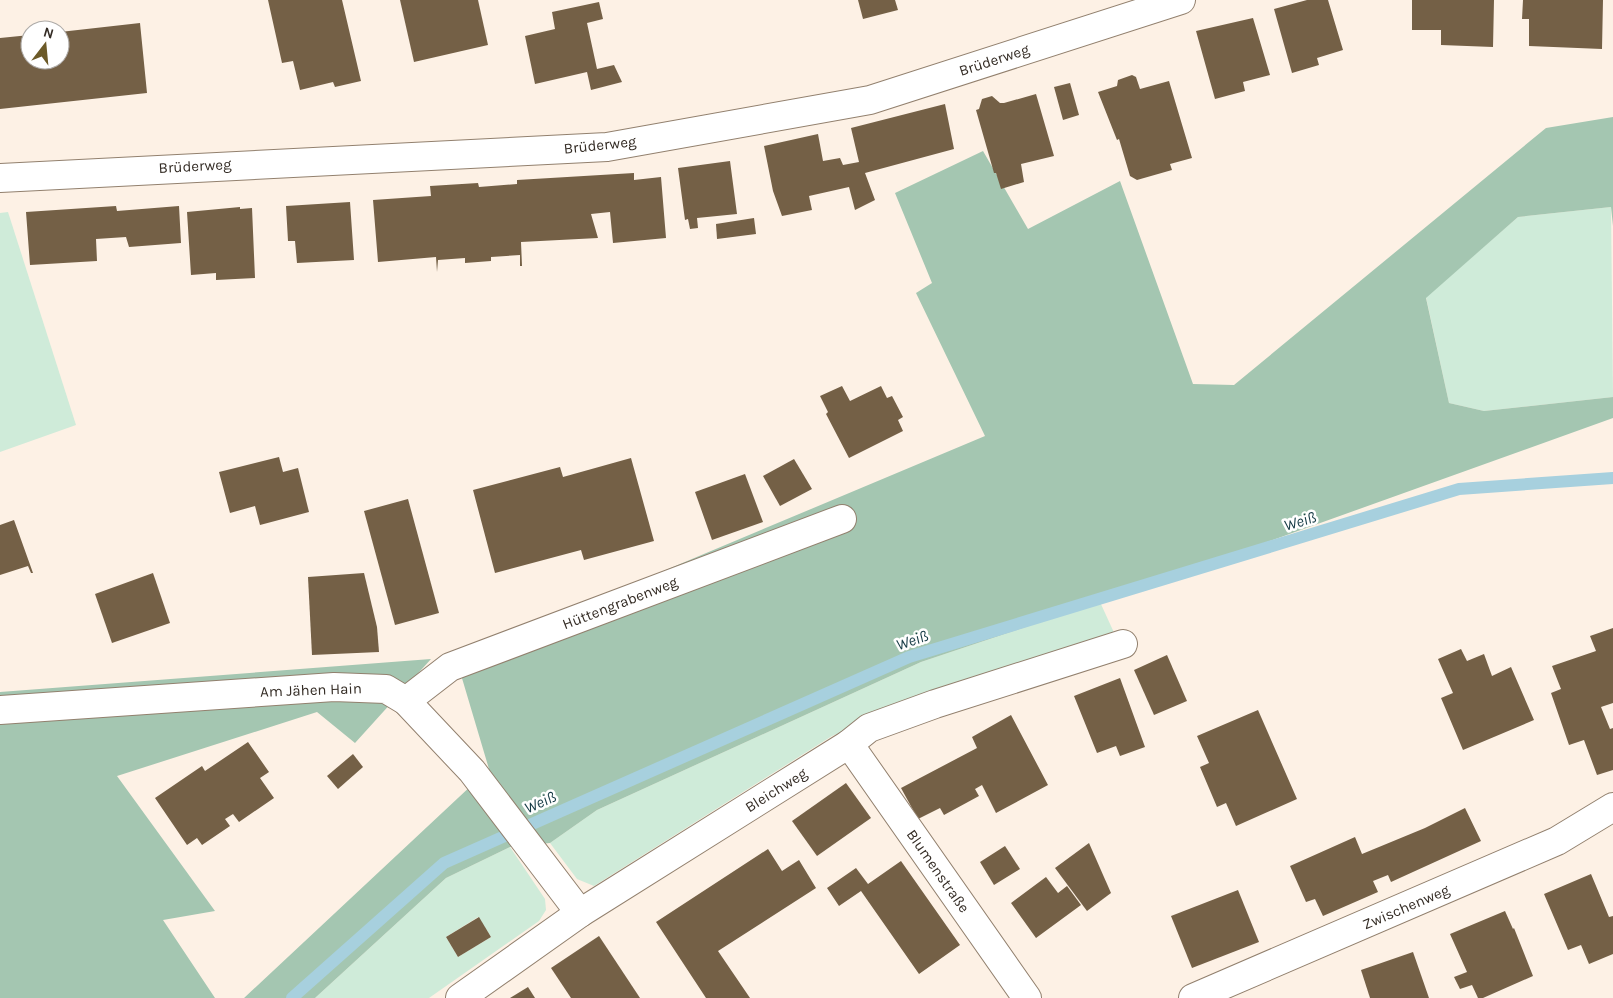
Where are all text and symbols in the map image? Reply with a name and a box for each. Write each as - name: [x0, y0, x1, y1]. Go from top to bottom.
- north arrow: [20, 20, 70, 70]
- text: N: [41, 23, 56, 43]
- street label: Brüderweg: [957, 40, 1032, 80]
- street label: Brüderweg: [563, 132, 638, 158]
- street label: Brüderweg: [158, 155, 232, 177]
- water label: Weiß: [1281, 507, 1319, 535]
- street label: Hüttengrabenweg: [560, 573, 681, 633]
- water label: Weiß: [893, 626, 931, 654]
- street label: Am Jähen Hain: [260, 679, 362, 701]
- street label: Bleichweg: [742, 764, 811, 816]
- water label: Weiß: [521, 787, 559, 817]
- street label: Blumenstraße: [903, 826, 973, 916]
- street label: Zwischenweg: [1360, 880, 1453, 933]

